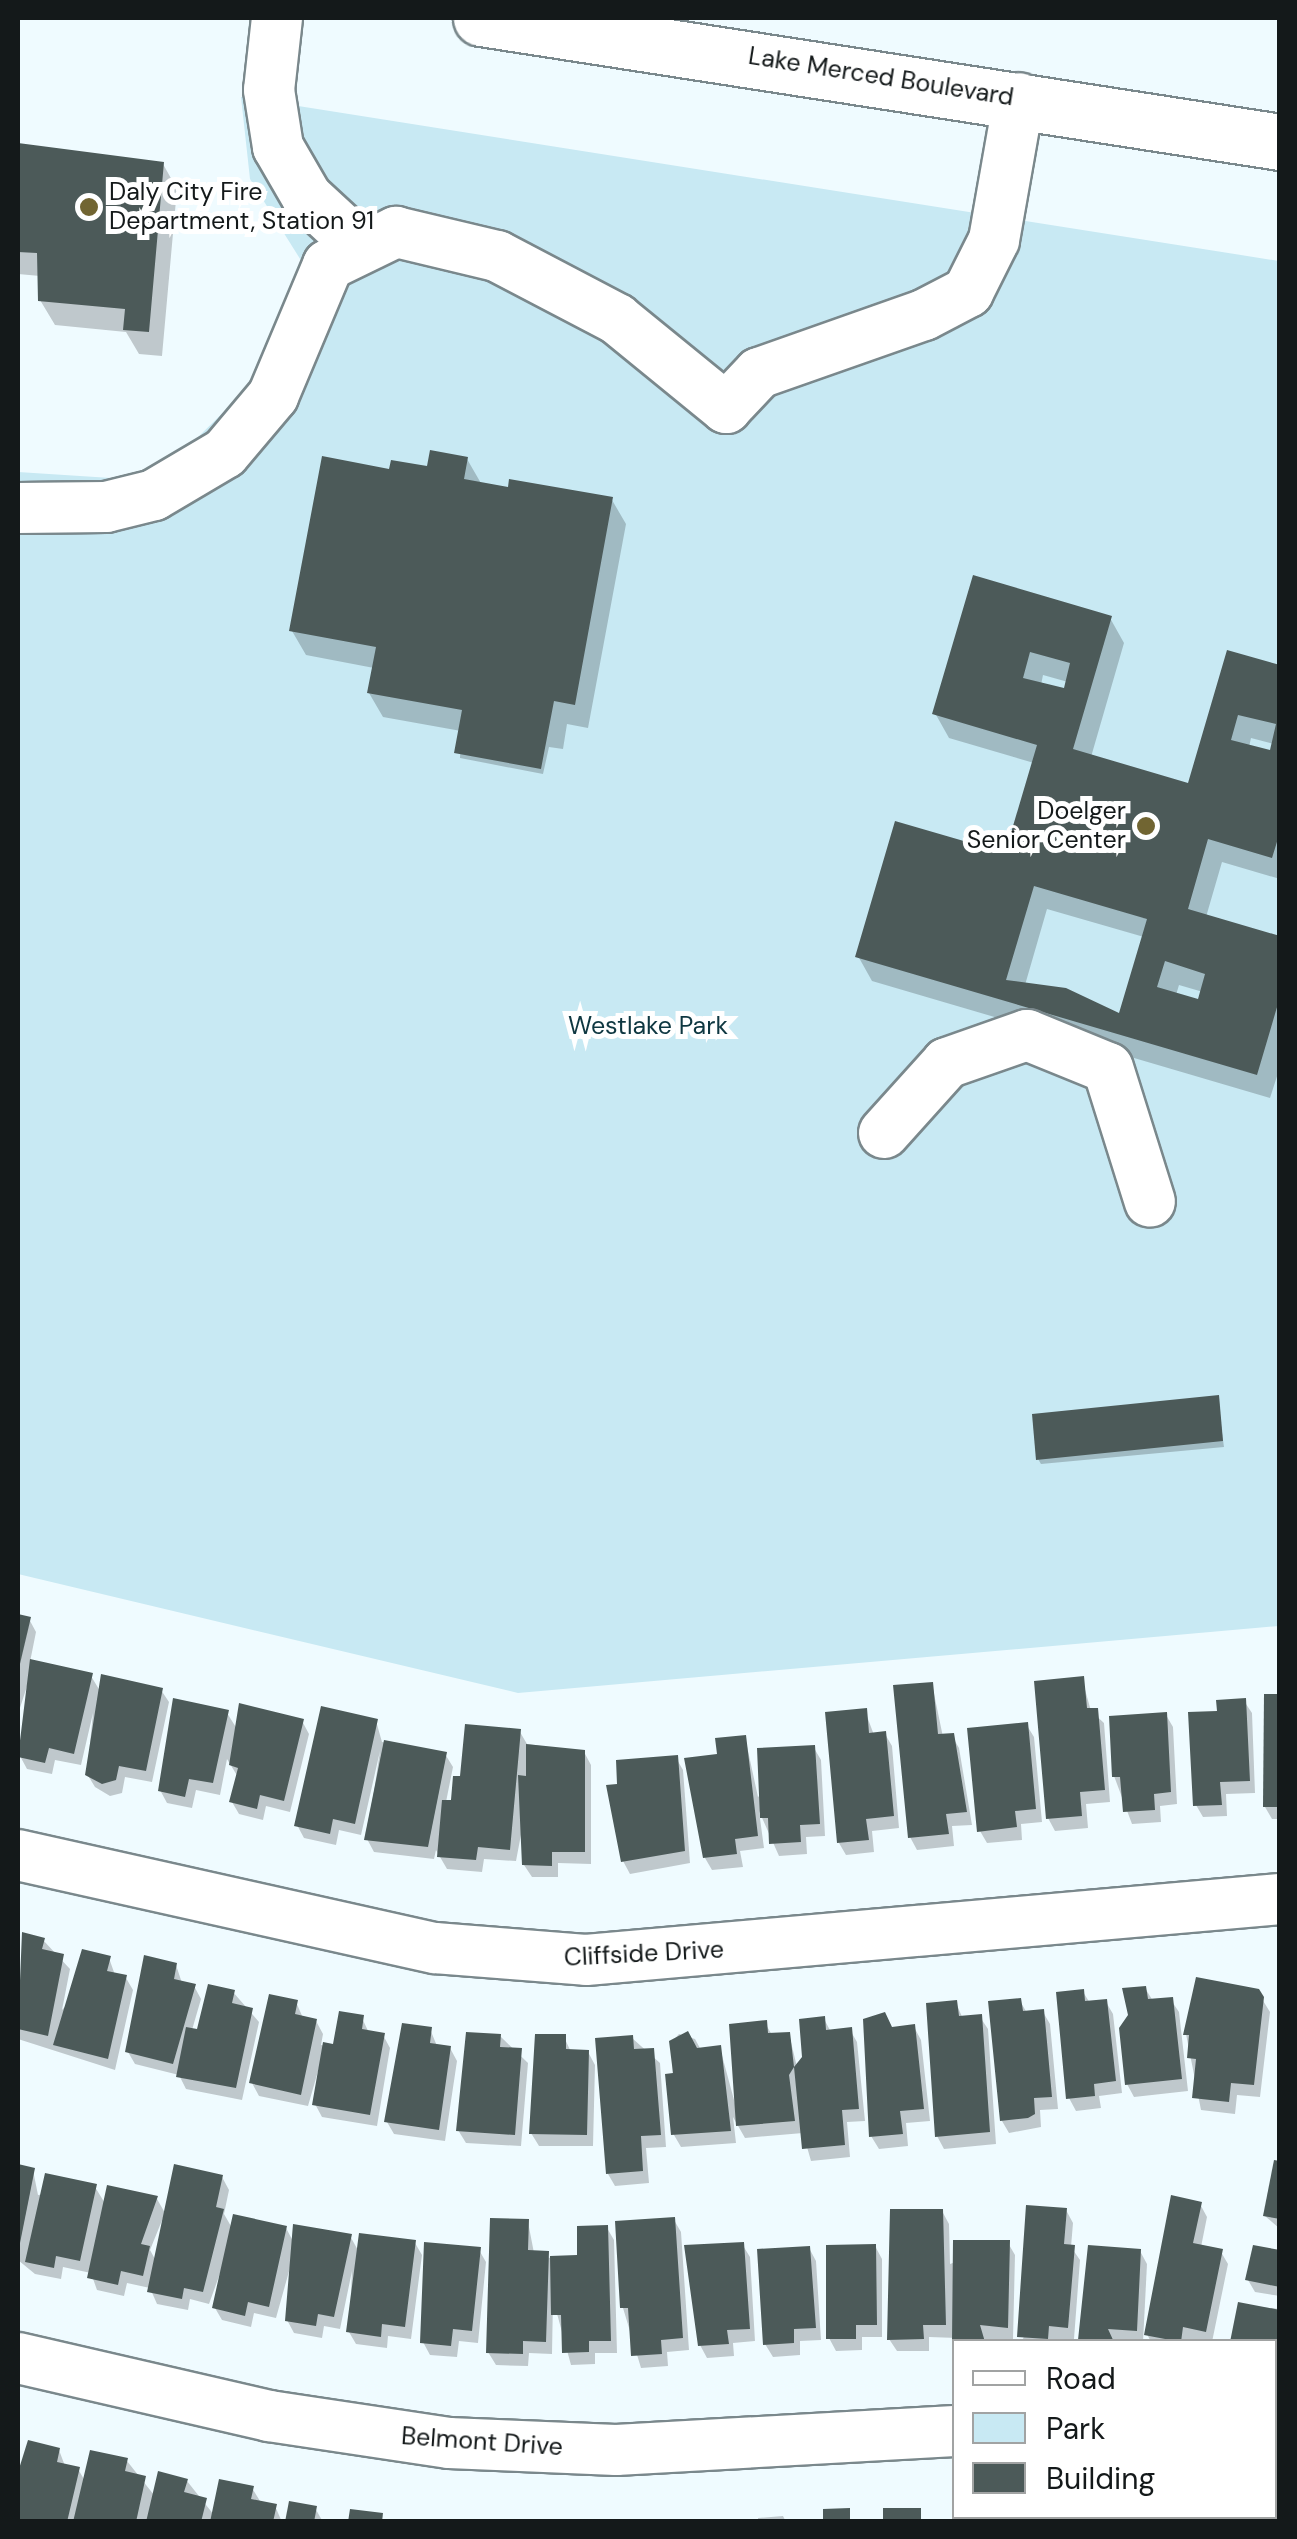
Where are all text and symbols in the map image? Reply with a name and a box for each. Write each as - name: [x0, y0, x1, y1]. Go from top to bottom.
- street label: Lake Merced Boulevard: [746, 41, 1016, 113]
- place label: Daly City Fire Department, Station 91: [109, 178, 374, 237]
- marker: Daly City Fire Department, Station 91: [78, 196, 100, 218]
- place label: Doelger Senior Center: [967, 797, 1126, 856]
- marker: Doelger Senior Center: [1135, 815, 1157, 837]
- park label: Westlake Park: [568, 1011, 728, 1041]
- street label: Cliffside Drive: [563, 1935, 725, 1973]
- legend: [952, 2339, 1277, 2519]
- text: Road: [1046, 2359, 1116, 2398]
- text: Park: [1046, 2409, 1105, 2448]
- street label: Belmont Drive: [400, 2421, 564, 2463]
- text: Building: [1046, 2459, 1155, 2498]

